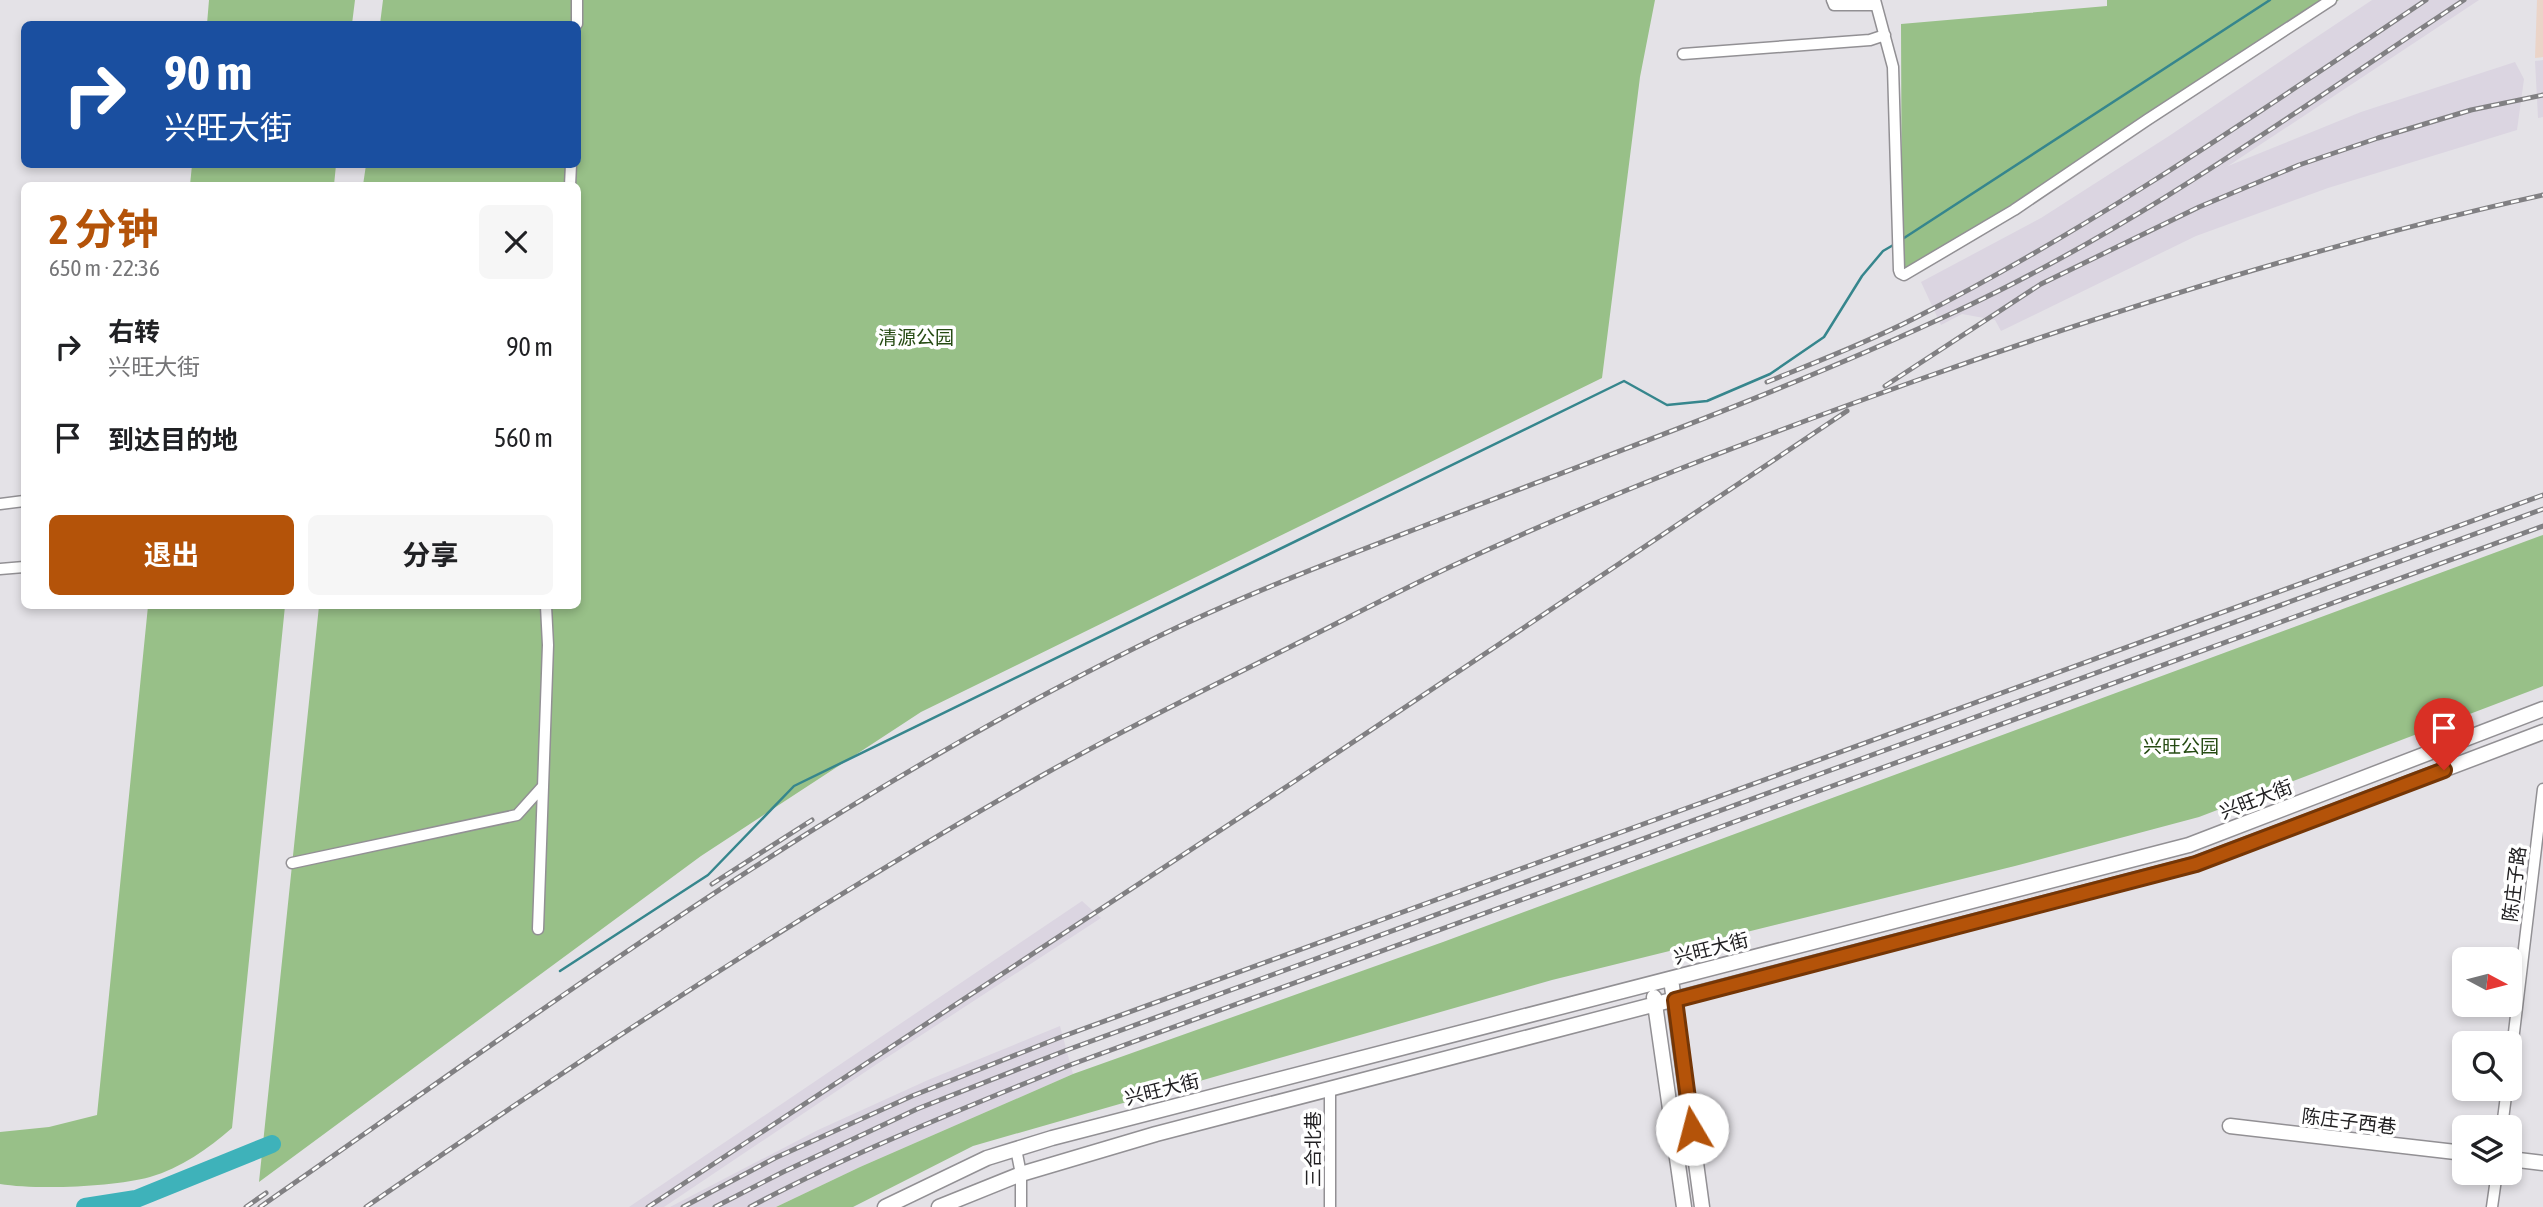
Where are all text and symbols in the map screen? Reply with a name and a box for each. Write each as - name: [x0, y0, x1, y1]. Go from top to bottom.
- text: 90 m: [164, 44, 252, 100]
- icon: right: [49, 49, 140, 140]
- text: 兴旺大街: [164, 109, 292, 146]
- text: 2 分钟: [49, 205, 159, 253]
- button: close: [479, 205, 553, 279]
- text: 650 m · 22:36: [49, 255, 160, 281]
- text: 右转: [108, 317, 160, 347]
- park label: 清源公园: [878, 326, 954, 348]
- icon: right: [49, 328, 87, 366]
- text: 90 m: [506, 332, 553, 362]
- text: 兴旺大街: [108, 354, 200, 380]
- icon: arrive: [49, 419, 87, 457]
- text: 560 m: [494, 423, 553, 453]
- text: 到达目的地: [108, 425, 238, 455]
- button: 退出: [49, 515, 294, 595]
- button: 分享: [308, 515, 553, 595]
- pin: [2414, 698, 2474, 770]
- icon: arrive: [2425, 709, 2463, 747]
- park label: 兴旺公园: [2143, 735, 2219, 757]
- street label: 兴旺大街: [2217, 775, 2295, 823]
- street label: 陈庄子路: [2498, 845, 2530, 923]
- street label: 兴旺大街: [1671, 928, 1751, 968]
- north arrow: [2452, 947, 2522, 1017]
- map controls: [2452, 947, 2522, 1185]
- button: search: [2452, 1031, 2522, 1101]
- street label: 兴旺大街: [1122, 1069, 1202, 1109]
- position arrow: [1655, 1092, 1729, 1166]
- street label: 陈庄子西巷: [2301, 1104, 2397, 1138]
- street label: 三合北巷: [1302, 1111, 1324, 1187]
- button: layers: [2452, 1115, 2522, 1185]

